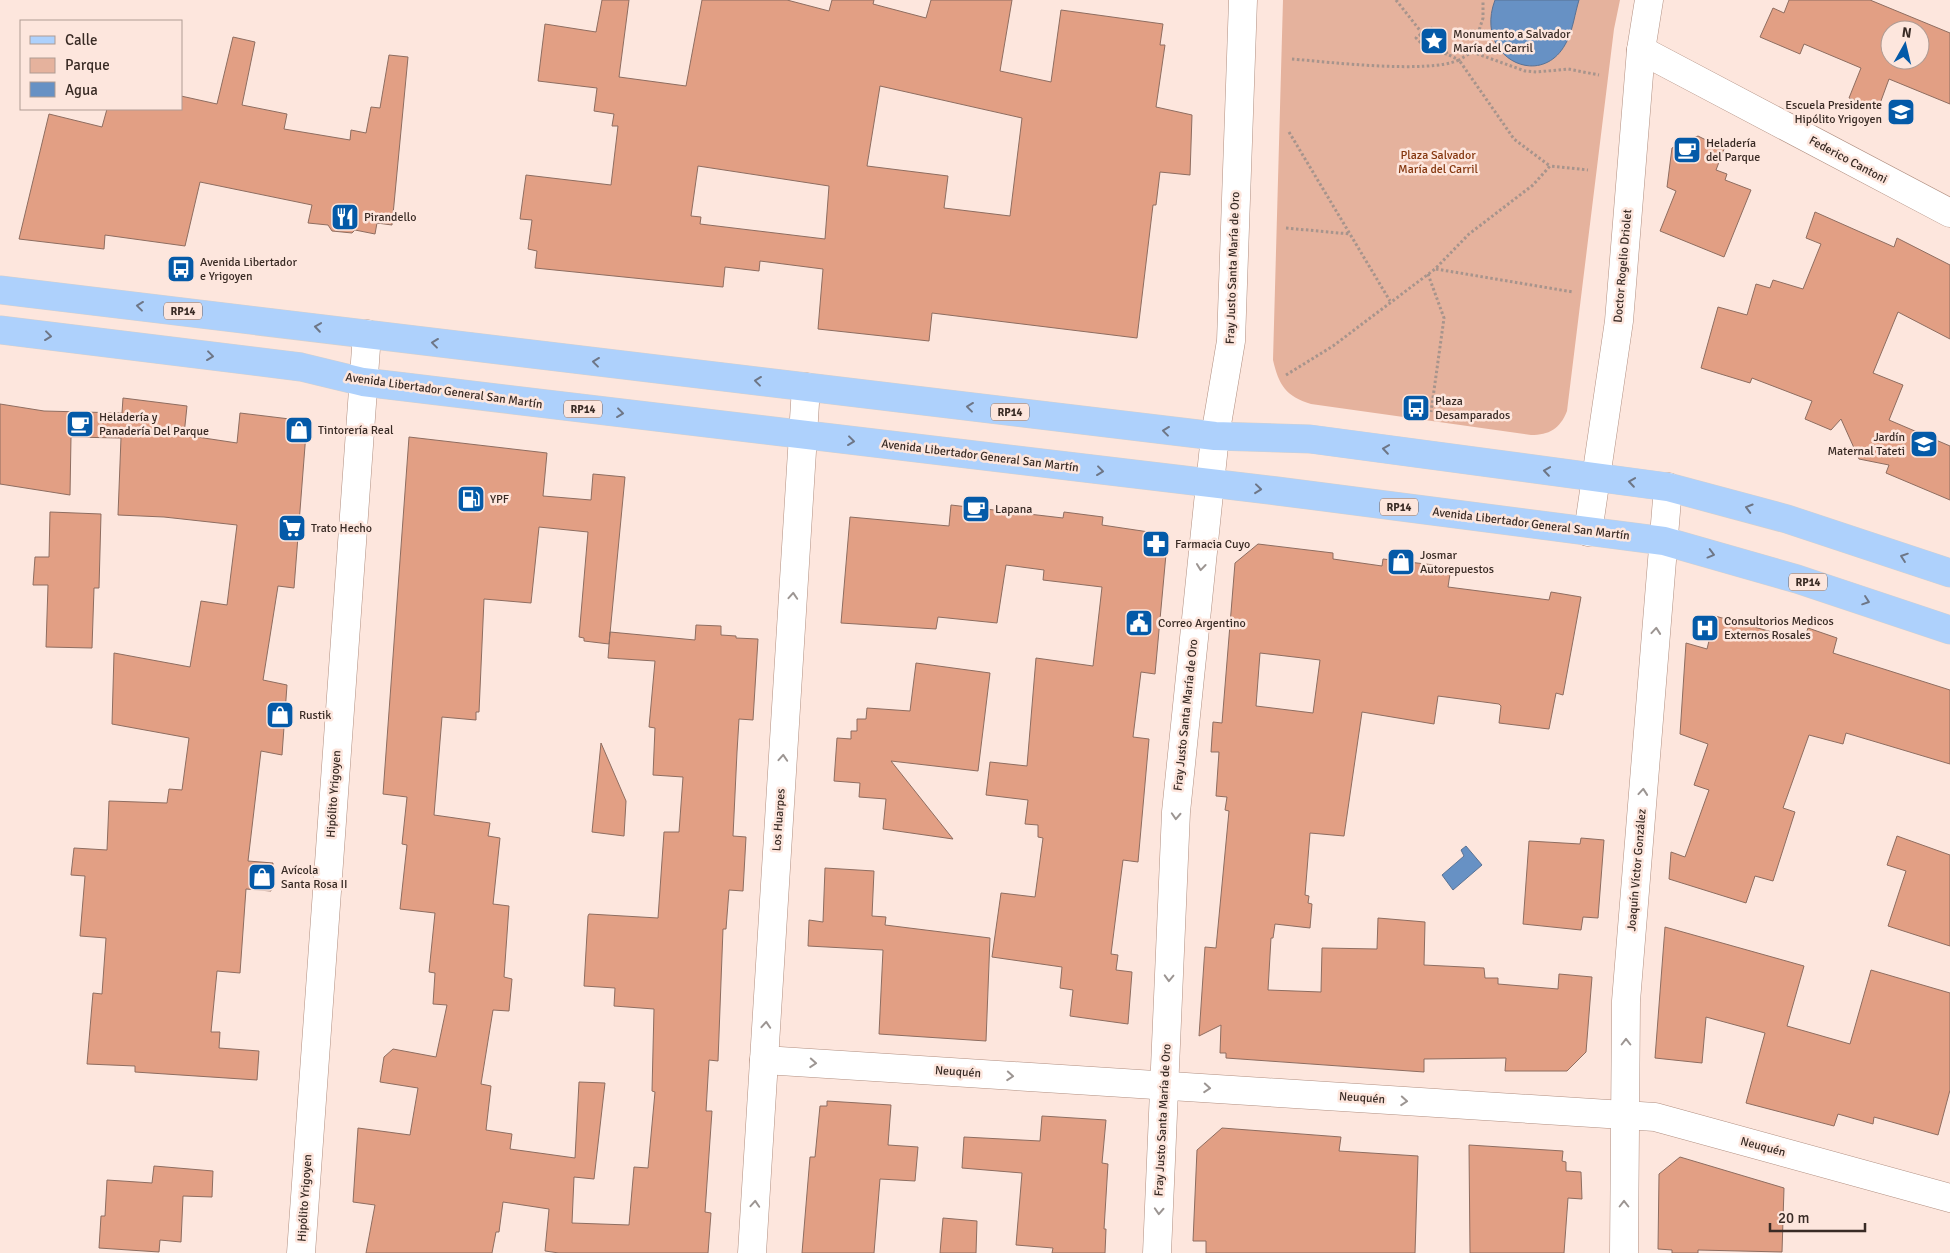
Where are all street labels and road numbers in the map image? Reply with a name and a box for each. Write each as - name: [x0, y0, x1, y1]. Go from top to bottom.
- street label: Federico Cantoni: [1806, 133, 1890, 187]
- street label: Fray Justo Santa María de Oro: [1223, 191, 1243, 345]
- street label: Doctor Rogelio Driolet: [1611, 209, 1635, 323]
- road number: RP14: [164, 302, 202, 320]
- street label: Avenida Libertador General San Martín: [345, 370, 543, 412]
- road number: RP14: [564, 400, 602, 418]
- road number: RP14: [991, 404, 1029, 421]
- street label: Avenida Libertador General San Martín: [880, 436, 1080, 476]
- road number: RP14: [1380, 498, 1418, 516]
- street label: Avenida Libertador General San Martín: [1431, 504, 1631, 544]
- road number: RP14: [1789, 574, 1827, 590]
- street label: Fray Justo Santa María de Oro: [1171, 638, 1201, 792]
- street label: Hipólito Yrigoyen: [323, 750, 345, 838]
- street label: Los Huarpes: [769, 788, 789, 852]
- street label: Joaquín Víctor González: [1624, 808, 1650, 932]
- street label: Fray Justo Santa María de Oro: [1152, 1043, 1174, 1197]
- street label: Neuquén: [934, 1063, 982, 1081]
- street label: Neuquén: [1338, 1089, 1386, 1107]
- street label: Neuquén: [1739, 1134, 1787, 1160]
- street label: Hipólito Yrigoyen: [294, 1154, 316, 1242]

